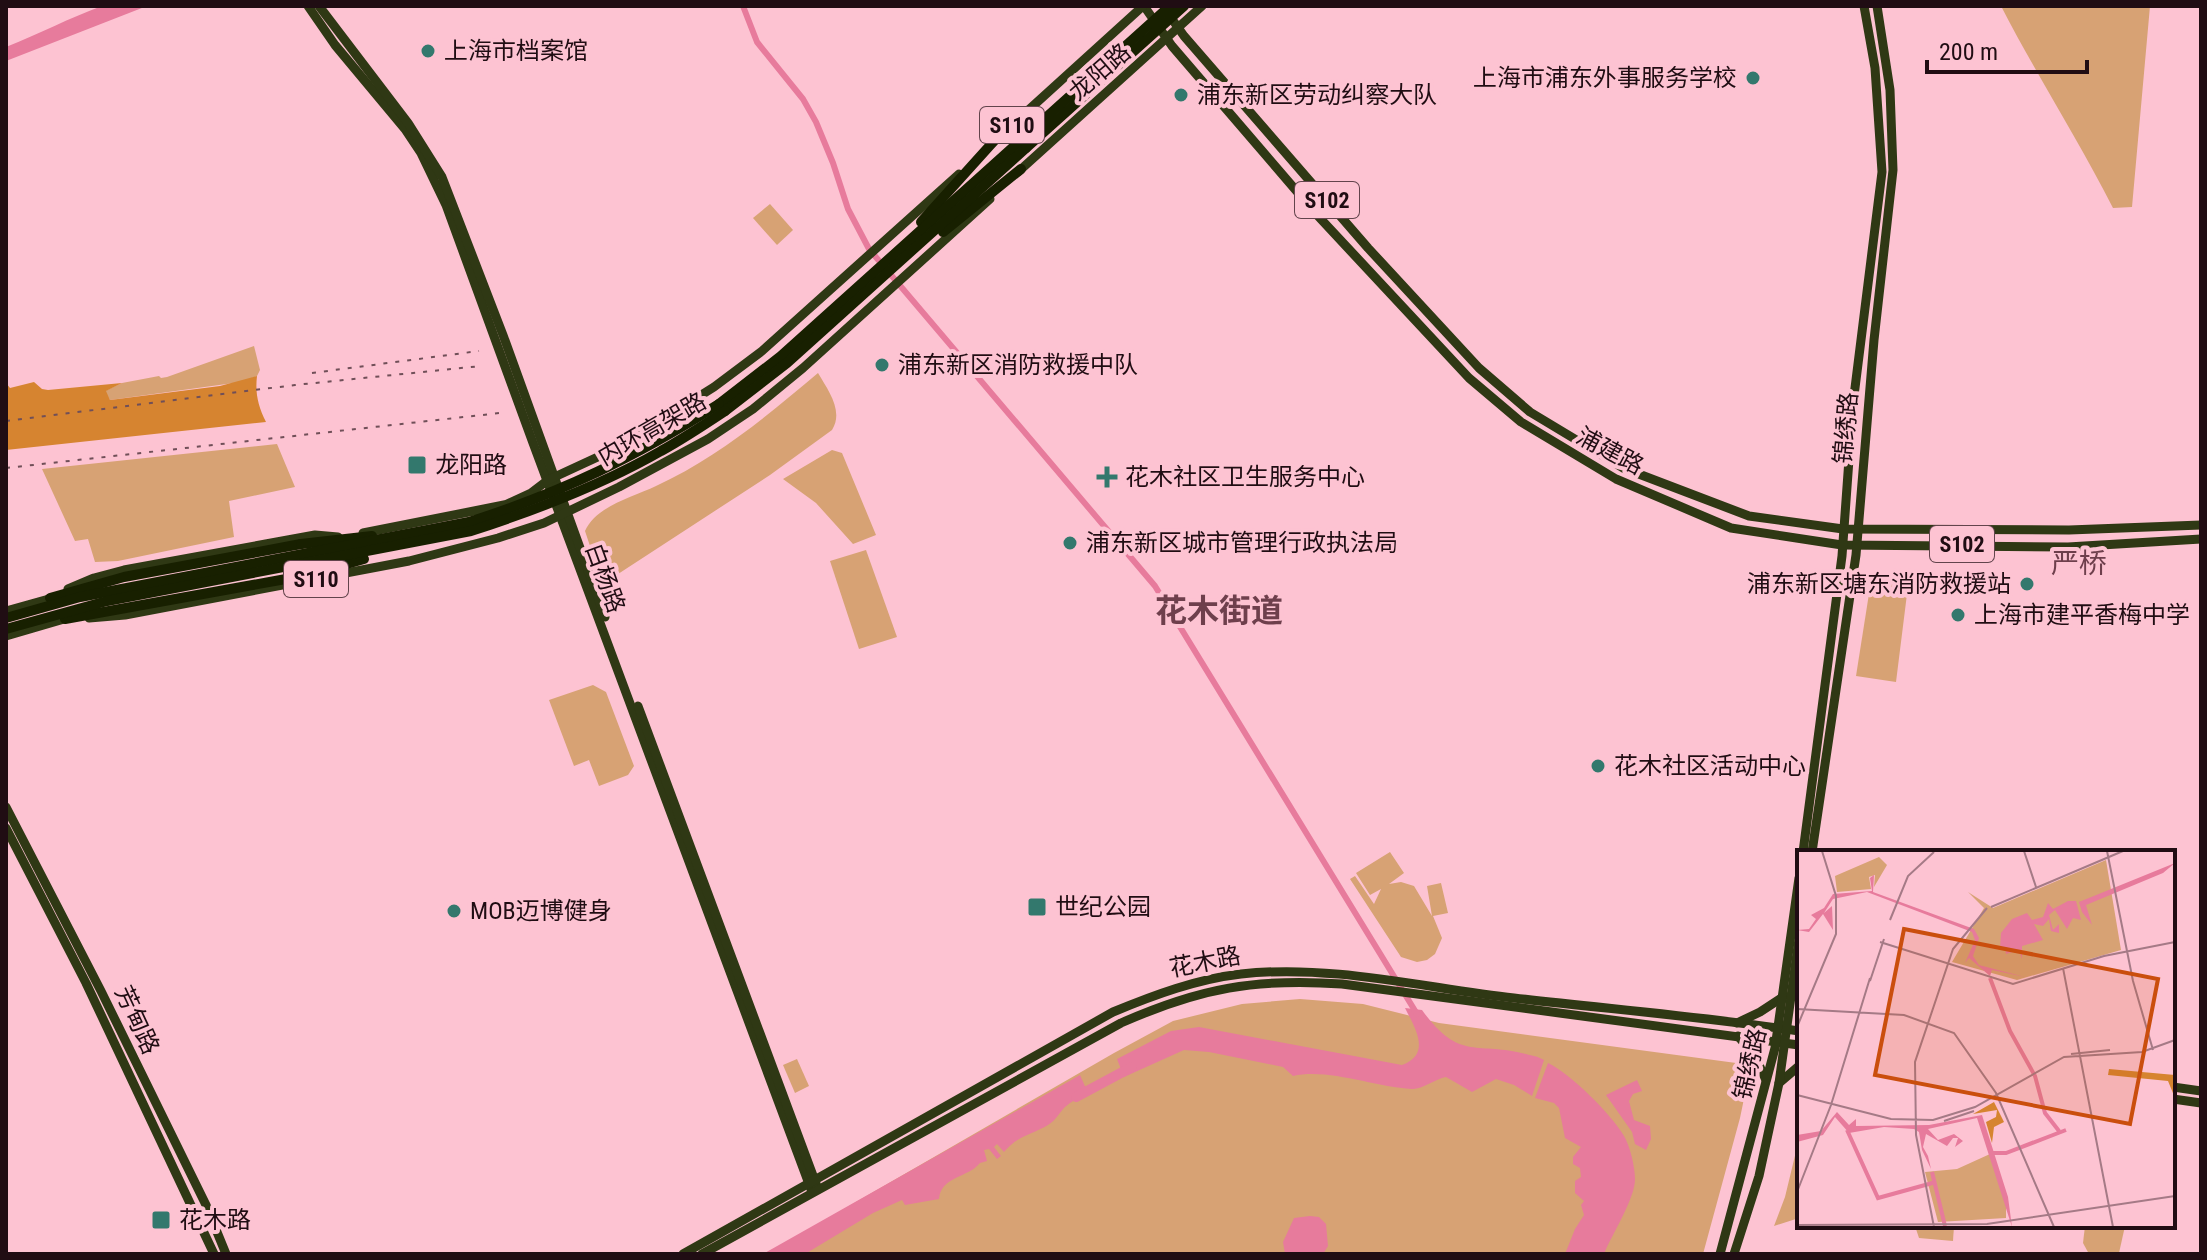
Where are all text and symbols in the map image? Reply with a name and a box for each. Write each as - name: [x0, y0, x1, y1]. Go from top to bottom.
- scale bar: [1927, 24, 2087, 74]
- place label: 上海市档案馆: [444, 37, 588, 65]
- street label: 龙阳路: [1064, 38, 1136, 106]
- text: 200 m: [1939, 38, 1998, 66]
- marker: 上海市档案馆: [419, 42, 437, 60]
- place label: 上海市浦东外事服务学校: [1473, 64, 1737, 92]
- marker: 上海市浦东外事服务学校: [1744, 69, 1762, 87]
- place label: 浦东新区劳动纠察大队: [1197, 81, 1437, 109]
- marker: 浦东新区劳动纠察大队: [1172, 86, 1190, 104]
- road number: S110: [980, 107, 1044, 143]
- road number: S102: [1295, 182, 1359, 218]
- place label: 浦东新区消防救援中队: [898, 351, 1138, 379]
- marker: 浦东新区消防救援中队: [873, 356, 891, 374]
- street label: 内环高架路: [593, 387, 711, 471]
- street label: 锦绣路: [1829, 391, 1863, 465]
- street label: 浦建路: [1572, 422, 1648, 480]
- place label: 龙阳路: [435, 451, 507, 479]
- marker: 龙阳路: [406, 454, 428, 476]
- place label: 花木社区卫生服务中心: [1125, 463, 1365, 491]
- marker: 花木社区卫生服务中心: [1096, 466, 1118, 488]
- road number: S102: [1930, 526, 1994, 562]
- place label: 浦东新区城市管理行政执法局: [1086, 529, 1398, 557]
- marker: 浦东新区城市管理行政执法局: [1061, 534, 1079, 552]
- street label: 白杨路: [580, 539, 630, 617]
- district label: 严桥: [2051, 547, 2107, 580]
- road number: S110: [284, 561, 348, 597]
- place label: 浦东新区塘东消防救援站: [1747, 570, 2011, 598]
- marker: 浦东新区塘东消防救援站: [2018, 575, 2036, 593]
- district label: 花木街道: [1155, 592, 1283, 630]
- place label: 上海市建平香梅中学: [1974, 601, 2190, 629]
- marker: 上海市建平香梅中学: [1949, 606, 1967, 624]
- place label: 花木社区活动中心: [1614, 752, 1806, 780]
- marker: 花木社区活动中心: [1589, 757, 1607, 775]
- inset map: [1797, 850, 2175, 1228]
- place label: 世纪公园: [1055, 893, 1151, 921]
- marker: 世纪公园: [1026, 896, 1048, 918]
- place label: MOB迈博健身: [470, 897, 612, 925]
- marker: MOB迈博健身: [445, 902, 463, 920]
- street label: 花木路: [1167, 941, 1243, 983]
- street label: 芳甸路: [109, 981, 165, 1059]
- street label: 锦绣路: [1728, 1026, 1772, 1102]
- place label: 花木路: [179, 1206, 251, 1234]
- marker: 花木路: [150, 1209, 172, 1231]

